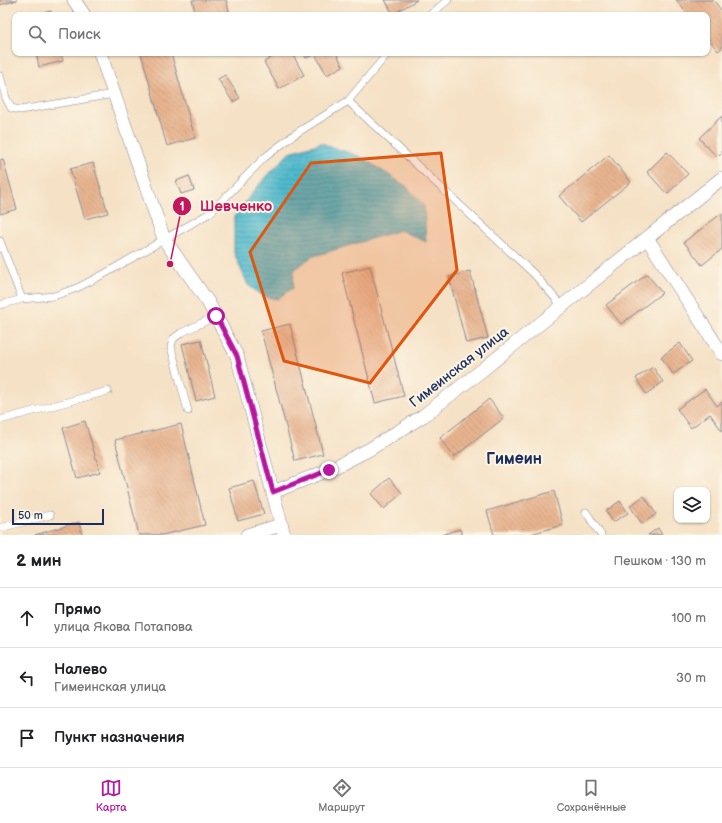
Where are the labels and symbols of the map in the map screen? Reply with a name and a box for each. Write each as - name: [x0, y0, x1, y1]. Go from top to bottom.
- callout: Шевченко: [172, 193, 281, 220]
- text: Шевченко: [200, 197, 272, 216]
- text: 1: [179, 199, 185, 214]
- route start: [207, 307, 225, 325]
- street label: Гимеинская улица: [406, 323, 512, 411]
- district label: Гимеин: [486, 450, 542, 469]
- route end: [320, 461, 338, 479]
- scale bar: [12, 507, 104, 526]

